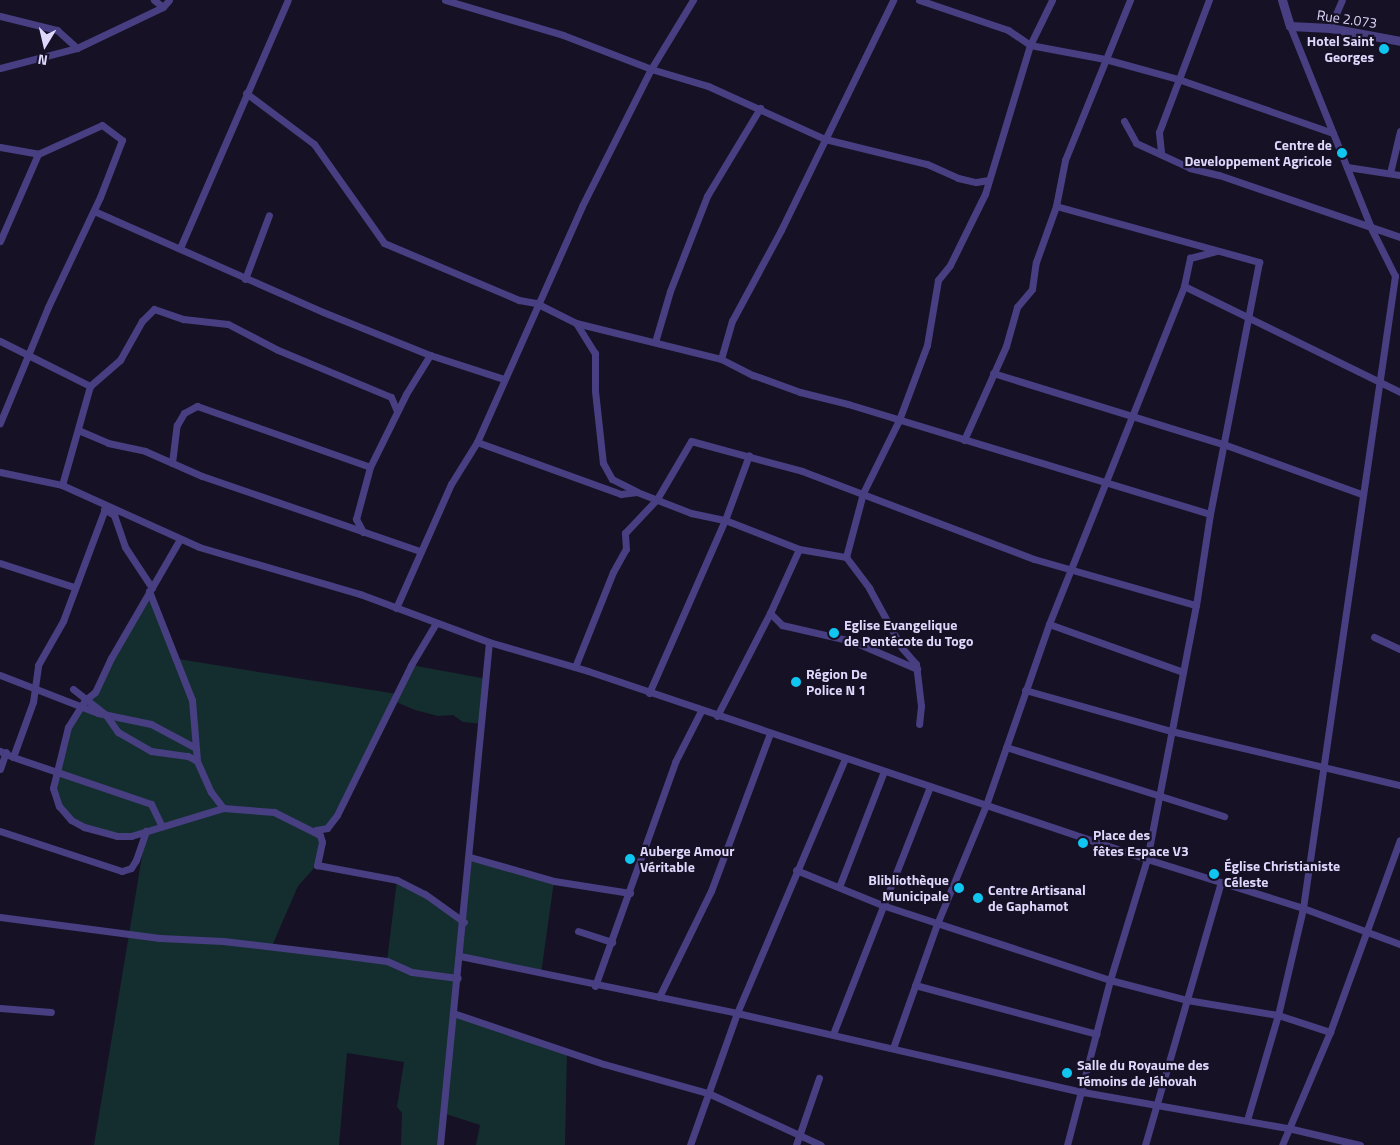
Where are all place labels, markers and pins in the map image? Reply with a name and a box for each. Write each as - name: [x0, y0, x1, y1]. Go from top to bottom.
- place label: Hotel Saint Georges: [1307, 33, 1374, 65]
- marker: Hotel Saint Georges: [1378, 43, 1390, 55]
- place label: Centre de Developpement Agricole: [1184, 137, 1332, 170]
- marker: Centre de Developpement Agricole: [1336, 147, 1348, 159]
- place label: Eglise Evangelique de Pentécote du Togo: [844, 617, 973, 650]
- marker: Eglise Evangelique de Pentécote du Togo: [828, 627, 840, 639]
- place label: Région De Police N 1: [806, 666, 867, 699]
- marker: Région De Police N 1: [790, 676, 802, 688]
- place label: Place des fêtes Espace V3: [1093, 827, 1189, 860]
- marker: Place des fêtes Espace V3: [1077, 837, 1089, 849]
- place label: Auberge Amour Véritable: [640, 843, 734, 876]
- marker: Auberge Amour Véritable: [624, 853, 636, 865]
- place label: Église Christianiste Céleste: [1224, 858, 1340, 890]
- marker: Église Christianiste Céleste: [1208, 868, 1220, 880]
- place label: Blibliothèque Municipale: [868, 872, 949, 904]
- marker: Blibliothèque Municipale: [953, 882, 965, 894]
- place label: Centre Artisanal de Gaphamot: [988, 882, 1086, 914]
- marker: Centre Artisanal de Gaphamot: [972, 892, 984, 904]
- place label: Salle du Royaume des Témoins de Jéhovah: [1077, 1057, 1209, 1090]
- marker: Salle du Royaume des Témoins de Jéhovah: [1061, 1067, 1073, 1079]

